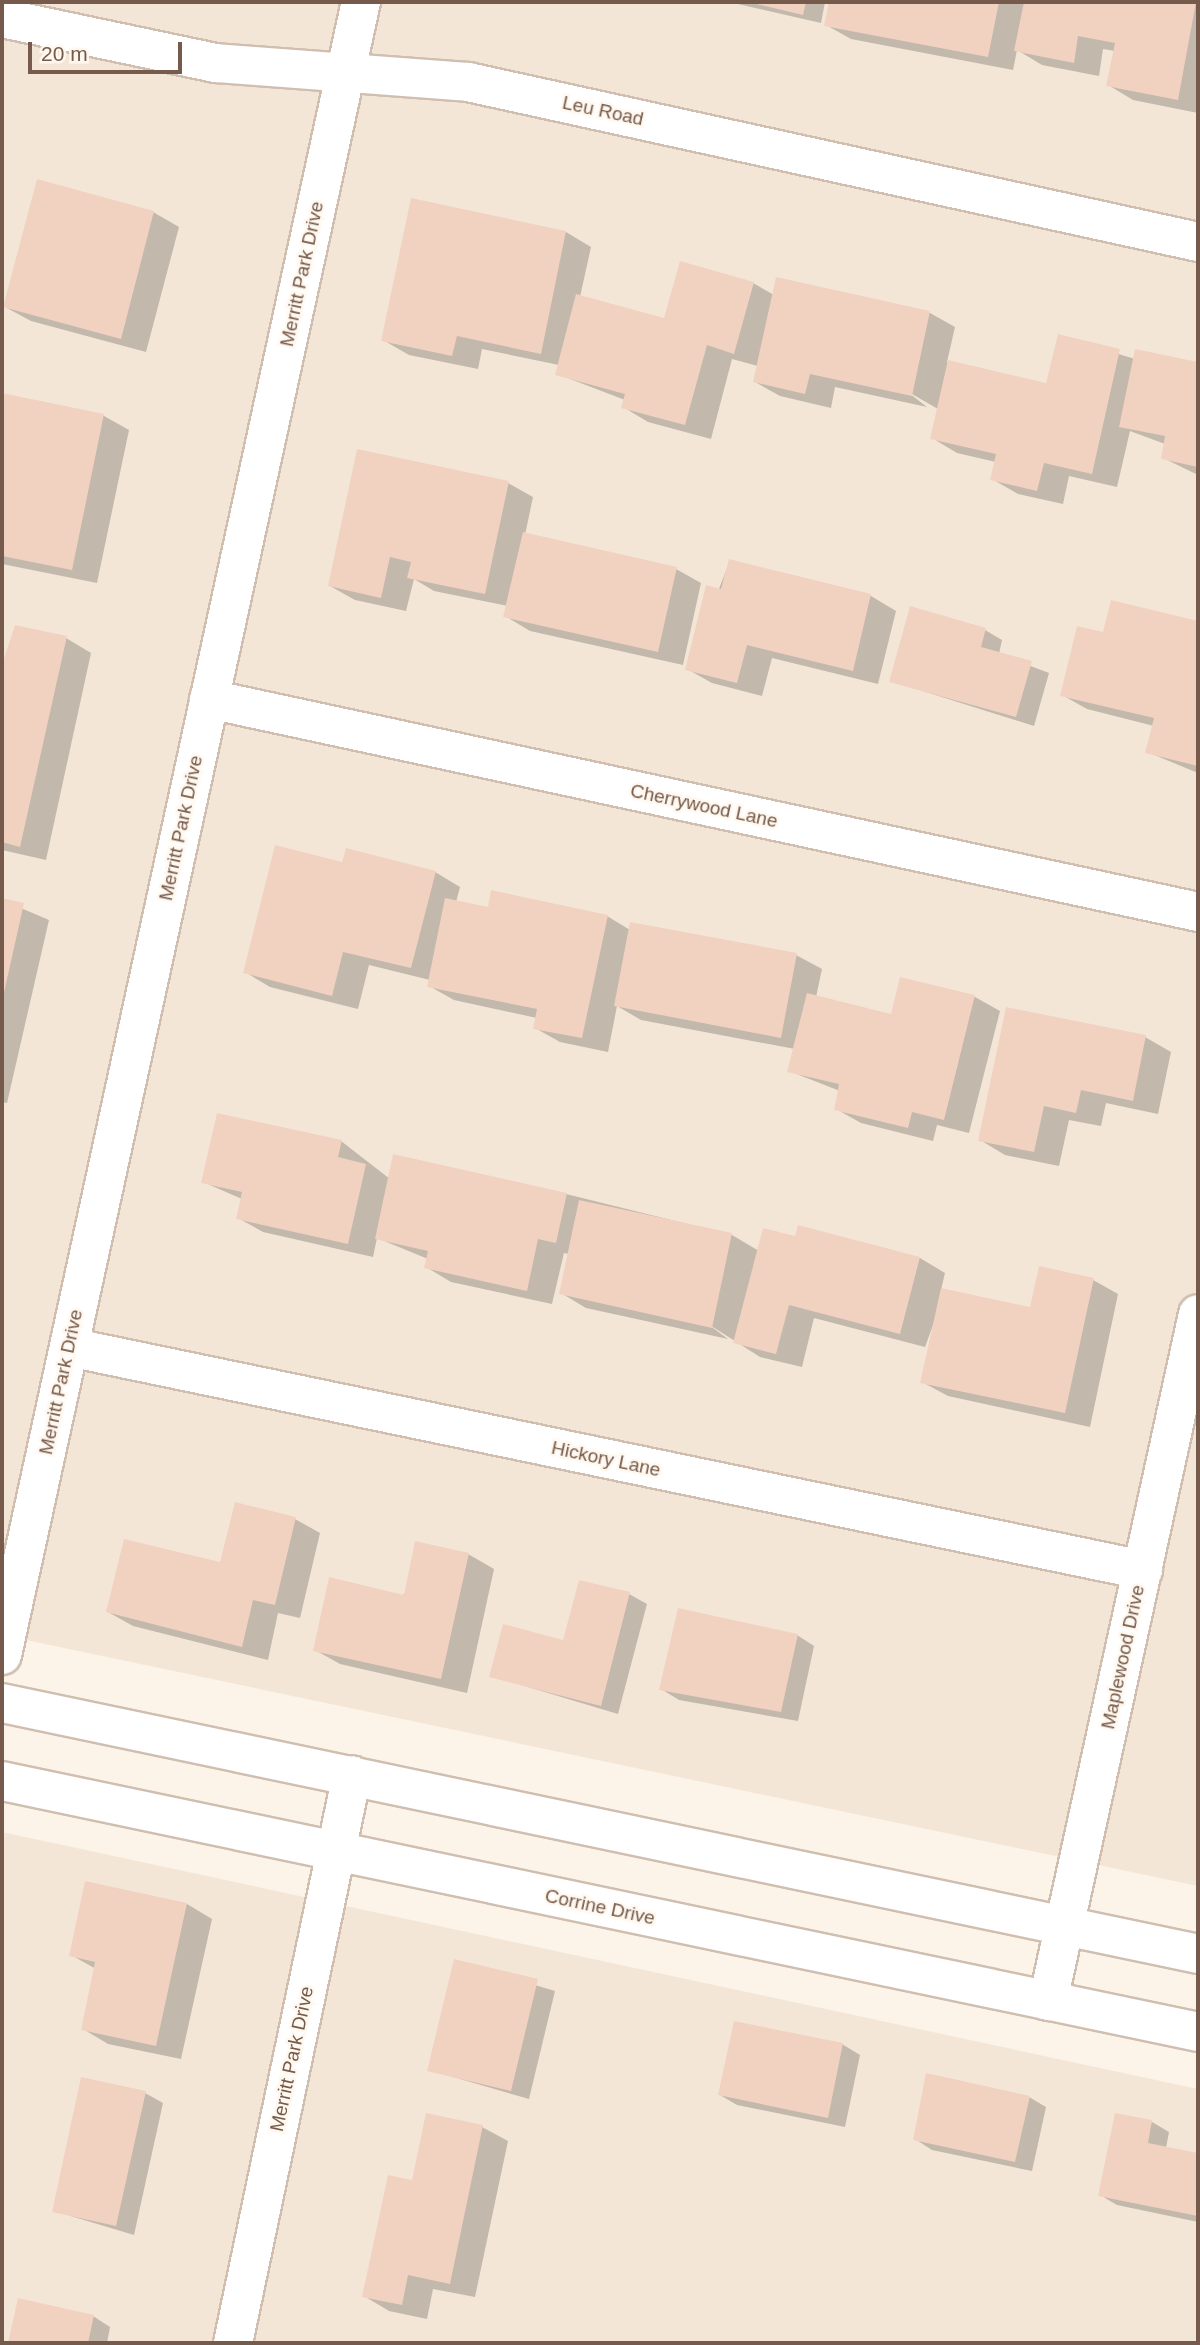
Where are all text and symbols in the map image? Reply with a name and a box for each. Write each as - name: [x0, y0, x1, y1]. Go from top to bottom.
- scale bar: [32, 28, 186, 72]
- text: 20 m: [41, 42, 88, 65]
- street label: Leu Road: [560, 91, 646, 131]
- street label: Merritt Park Drive: [275, 199, 329, 349]
- street label: Merritt Park Drive: [154, 753, 208, 903]
- street label: Cherrywood Lane: [628, 779, 780, 833]
- street label: Merritt Park Drive: [34, 1307, 88, 1457]
- street label: Hickory Lane: [549, 1436, 663, 1482]
- street label: Maplewood Drive: [1097, 1583, 1149, 1731]
- street label: Corrine Drive: [543, 1884, 657, 1930]
- street label: Merritt Park Drive: [265, 1984, 319, 2134]

